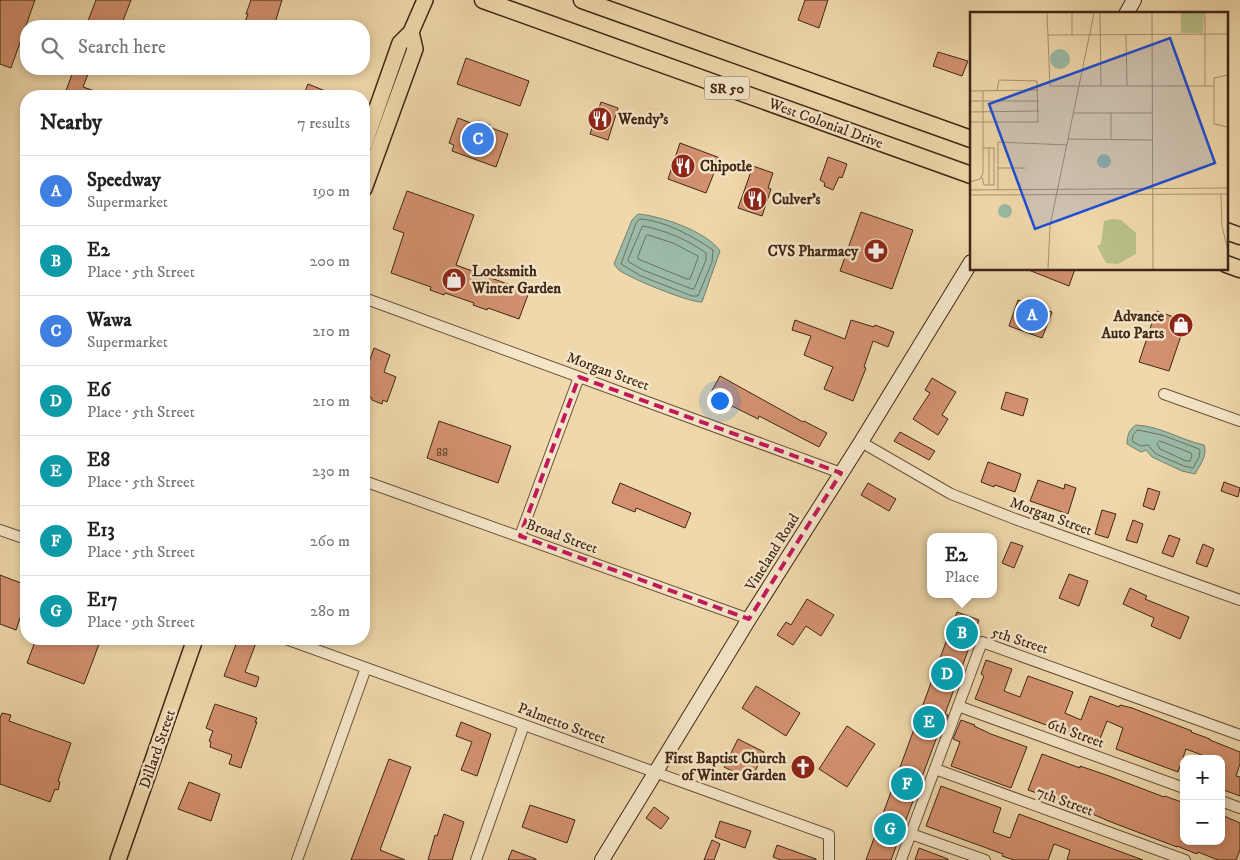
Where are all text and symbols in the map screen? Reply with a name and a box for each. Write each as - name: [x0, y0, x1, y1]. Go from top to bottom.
- inset map: [970, 12, 1228, 270]
- search box: [20, 20, 370, 75]
- icon: search: [38, 34, 66, 62]
- text: Search here: [78, 36, 166, 59]
- road number: SR 50: [704, 76, 750, 100]
- street label: West Colonial Drive: [765, 94, 886, 153]
- restaurant icon: Wendy's: [587, 106, 613, 132]
- text: Nearby: [40, 110, 102, 136]
- place label: Wendy's: [617, 110, 668, 129]
- text: 7 results: [297, 113, 350, 133]
- pin: C: [462, 120, 494, 158]
- restaurant icon: Chipotle: [670, 153, 696, 179]
- place label: Chipotle: [700, 157, 753, 176]
- text: Speedway: [87, 169, 161, 192]
- text: A: [51, 181, 61, 201]
- text: 190 m: [312, 181, 350, 201]
- restaurant icon: Culver's: [742, 186, 768, 212]
- place label: Culver's: [772, 190, 821, 209]
- text: Supermarket: [87, 192, 168, 212]
- pharmacy icon: CVS Pharmacy: [863, 238, 889, 264]
- text: E2: [87, 239, 110, 262]
- place label: CVS Pharmacy: [768, 242, 859, 261]
- text: B: [51, 251, 61, 271]
- text: 200 m: [309, 251, 350, 271]
- text: Place · 5th Street: [87, 262, 195, 282]
- place label: Locksmith Winter Garden: [471, 262, 561, 298]
- shop icon: Locksmith Winter Garden: [441, 267, 467, 293]
- pin: A: [1016, 296, 1048, 334]
- place label: Advance Auto Parts: [1100, 307, 1165, 343]
- text: Wawa: [87, 309, 131, 332]
- shop icon: Advance Auto Parts: [1168, 312, 1194, 338]
- text: C: [51, 321, 61, 341]
- text: 210 m: [312, 321, 350, 341]
- text: Supermarket: [87, 332, 168, 352]
- street label: Morgan Street: [564, 348, 652, 395]
- text: E6: [87, 379, 110, 402]
- your location: [707, 388, 733, 414]
- text: D: [50, 391, 62, 411]
- text: 210 m: [312, 391, 350, 411]
- text: Place · 5th Street: [87, 402, 195, 422]
- house number: 88: [436, 445, 448, 460]
- text: E8: [87, 449, 110, 472]
- text: E: [50, 461, 62, 481]
- text: 230 m: [312, 461, 350, 481]
- text: Place · 5th Street: [87, 472, 195, 492]
- street label: Morgan Street: [1007, 493, 1095, 540]
- street label: Vineland Road: [741, 510, 804, 595]
- street label: Broad Street: [523, 515, 600, 558]
- text: E13: [87, 519, 115, 542]
- text: F: [51, 531, 61, 551]
- text: 260 m: [310, 531, 350, 551]
- popup: [927, 533, 997, 598]
- text: Place · 5th Street: [87, 542, 195, 562]
- text: E2: [945, 544, 968, 567]
- text: Place: [945, 567, 979, 587]
- text: E17: [87, 589, 117, 612]
- text: G: [50, 601, 62, 621]
- text: 280 m: [310, 601, 350, 621]
- text: Place · 9th Street: [87, 612, 195, 632]
- pin: B: [946, 614, 978, 652]
- street label: 5th Street: [989, 622, 1051, 659]
- pin: D: [931, 655, 963, 693]
- street label: Palmetto Street: [515, 699, 609, 748]
- pin: E: [913, 703, 945, 741]
- street label: Dillard Street: [135, 707, 180, 791]
- street label: 6th Street: [1045, 714, 1107, 753]
- place label: First Baptist Church of Winter Garden: [664, 749, 786, 785]
- church icon: First Baptist Church of Winter Garden: [790, 754, 816, 780]
- map controls: [1180, 755, 1225, 845]
- button: +: [1180, 755, 1225, 800]
- pin: F: [891, 765, 923, 803]
- street label: 7th Street: [1034, 782, 1096, 821]
- button: −: [1180, 800, 1225, 845]
- pin: G: [874, 810, 906, 848]

